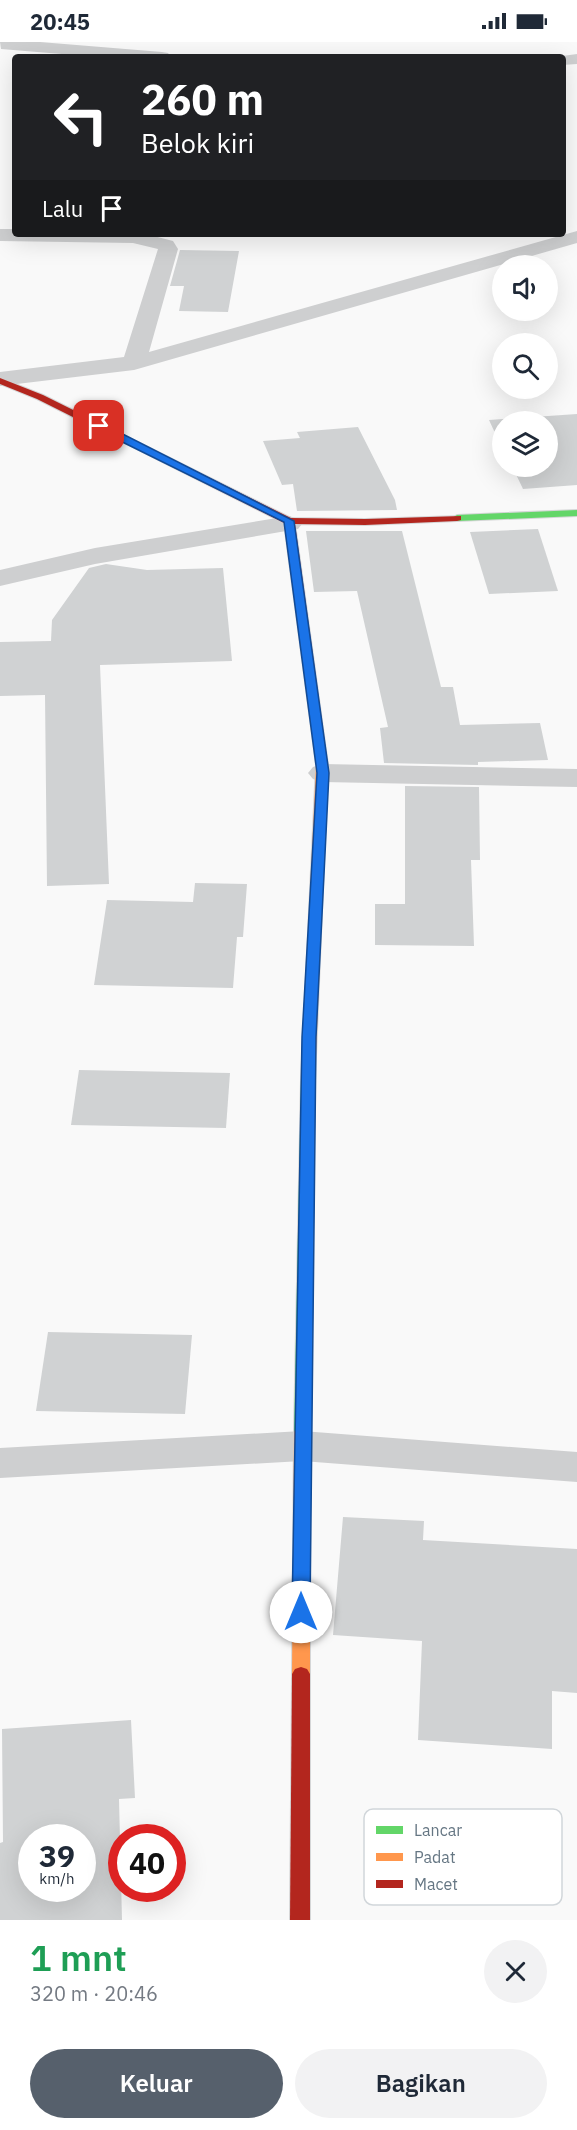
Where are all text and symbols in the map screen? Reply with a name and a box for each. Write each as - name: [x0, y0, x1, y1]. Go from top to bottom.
- text: 20:45: [30, 7, 90, 36]
- text: 260 m: [141, 72, 264, 127]
- icon: left: [42, 78, 120, 156]
- text: Belok kiri: [141, 125, 254, 160]
- icon: arrive: [95, 192, 128, 225]
- text: Lalu: [42, 194, 83, 223]
- map controls: [492, 255, 558, 477]
- button: sound: [492, 255, 558, 321]
- button: search: [492, 333, 558, 399]
- pin: [73, 400, 124, 451]
- icon: arrive: [82, 409, 115, 442]
- button: layers: [492, 411, 558, 477]
- position arrow: [269, 1580, 333, 1644]
- legend: [364, 1809, 562, 1905]
- text: Lancar: [414, 1820, 462, 1840]
- speed limit sign: 40: [108, 1824, 186, 1902]
- text: 39: [39, 1836, 75, 1875]
- text: Padat: [414, 1847, 456, 1867]
- text: km/h: [39, 1869, 75, 1888]
- text: Macet: [414, 1874, 458, 1894]
- text: 1 mnt: [30, 1934, 127, 1981]
- button: close: [484, 1940, 547, 2003]
- text: 320 m · 20:46: [30, 1980, 158, 2007]
- button: Keluar: [30, 2049, 283, 2118]
- button: Bagikan: [295, 2049, 547, 2118]

